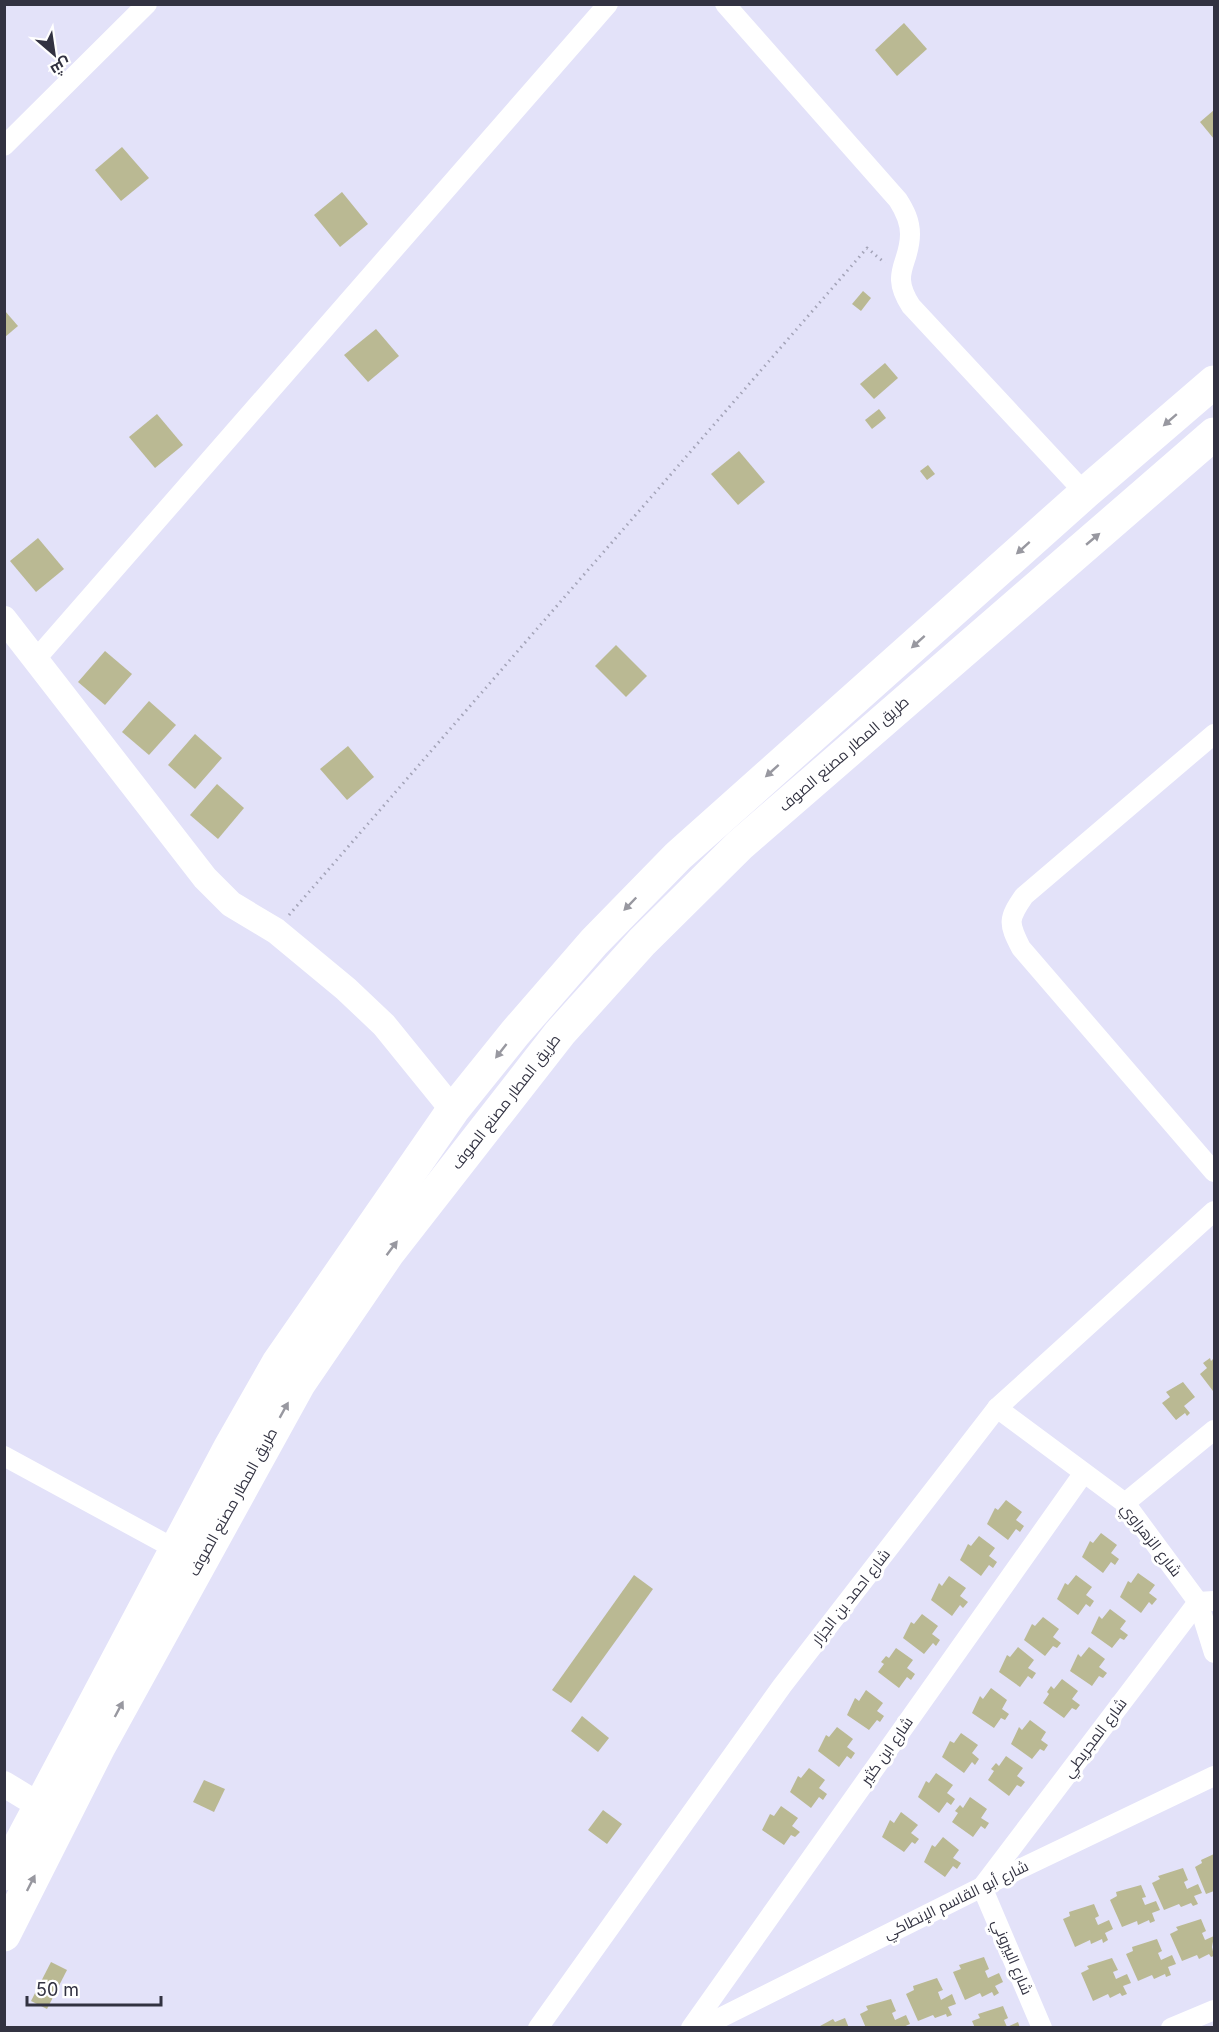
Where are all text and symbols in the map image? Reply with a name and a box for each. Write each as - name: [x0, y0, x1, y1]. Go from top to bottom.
- north arrow: [24, 24, 84, 84]
- text: ش: [47, 53, 75, 81]
- one-way arrow: [1163, 413, 1178, 426]
- one-way arrow: [1085, 533, 1100, 546]
- one-way arrow: [1016, 541, 1031, 554]
- one-way arrow: [911, 635, 926, 648]
- street label: طريق المطار مصنع الصوف: [775, 692, 914, 817]
- one-way arrow: [765, 764, 780, 777]
- one-way arrow: [623, 897, 637, 912]
- street label: طريق المطار مصنع الصوف: [447, 1030, 566, 1174]
- one-way arrow: [496, 1043, 508, 1058]
- one-way arrow: [386, 1240, 398, 1255]
- one-way arrow: [279, 1401, 289, 1418]
- street label: طريق المطار مصنع الصوف: [184, 1424, 283, 1580]
- street label: شارع الزهراوي: [1114, 1499, 1186, 1582]
- street label: شارع احمد بن الجزار: [807, 1545, 896, 1650]
- street label: شارع المجريطي: [1058, 1694, 1133, 1783]
- one-way arrow: [114, 1700, 124, 1717]
- street label: شارع ابن كثير: [856, 1713, 919, 1790]
- street label: شارع أبو القاسم الإنطاكي: [880, 1856, 1033, 1946]
- one-way arrow: [25, 1874, 35, 1892]
- street label: شارع البيروني: [985, 1916, 1037, 1999]
- scale bar: [27, 1969, 160, 2007]
- text: 50 m: [36, 1979, 79, 2000]

